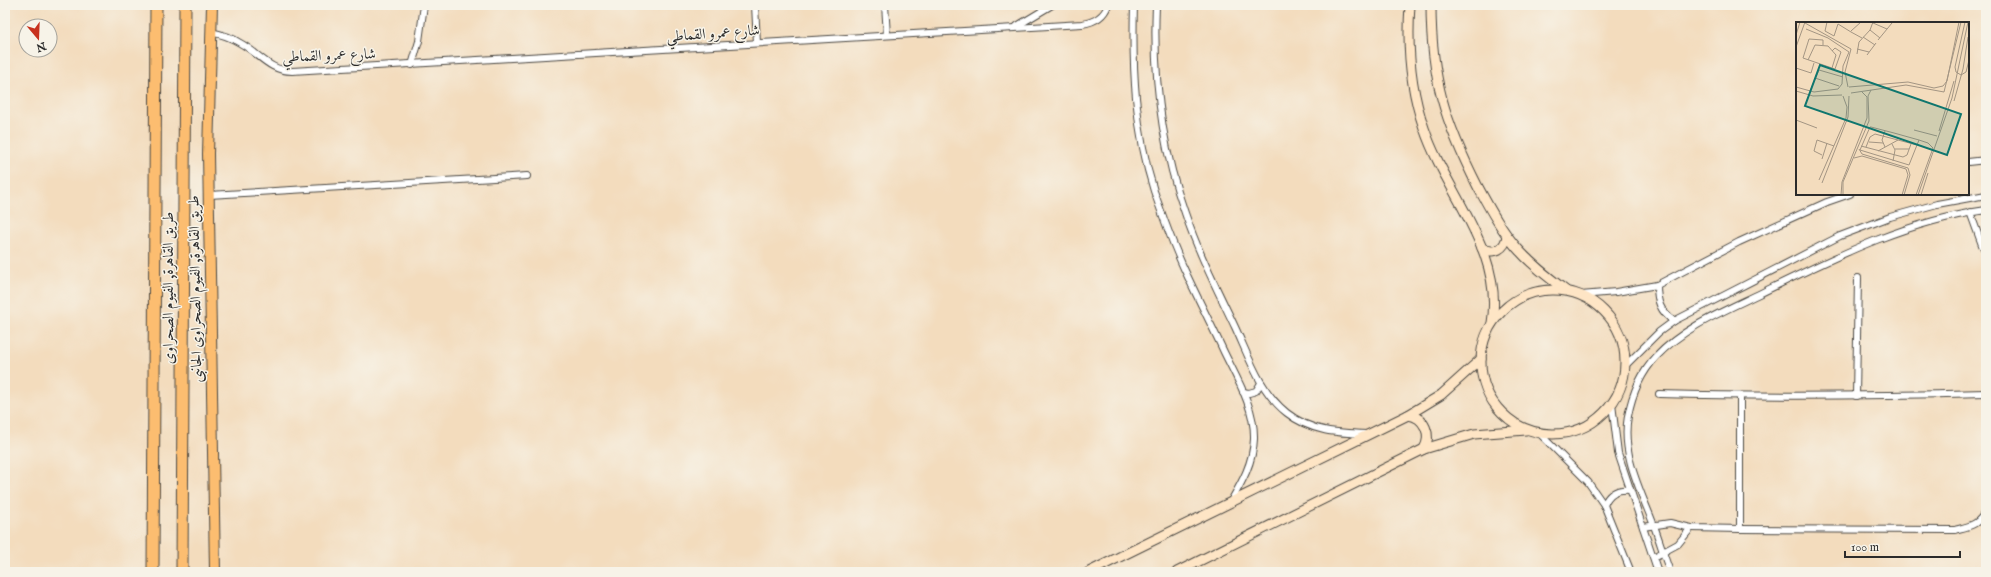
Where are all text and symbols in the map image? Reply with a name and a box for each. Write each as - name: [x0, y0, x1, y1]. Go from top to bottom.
- north arrow: [18, 18, 58, 58]
- street label: شارع عمرو القماطي: [666, 21, 761, 50]
- inset map: [1796, 22, 1969, 195]
- text: N: [34, 38, 49, 55]
- street label: شارع عمرو القماطي: [282, 44, 376, 71]
- street label: طريق القاهرة, الفيوم الصحراوى الجانبى: [184, 195, 210, 383]
- street label: طريق القاهرة, الفيوم الصحراوى: [159, 212, 181, 364]
- scale bar: [1845, 533, 1960, 559]
- text: 100 m: [1851, 540, 1879, 555]

